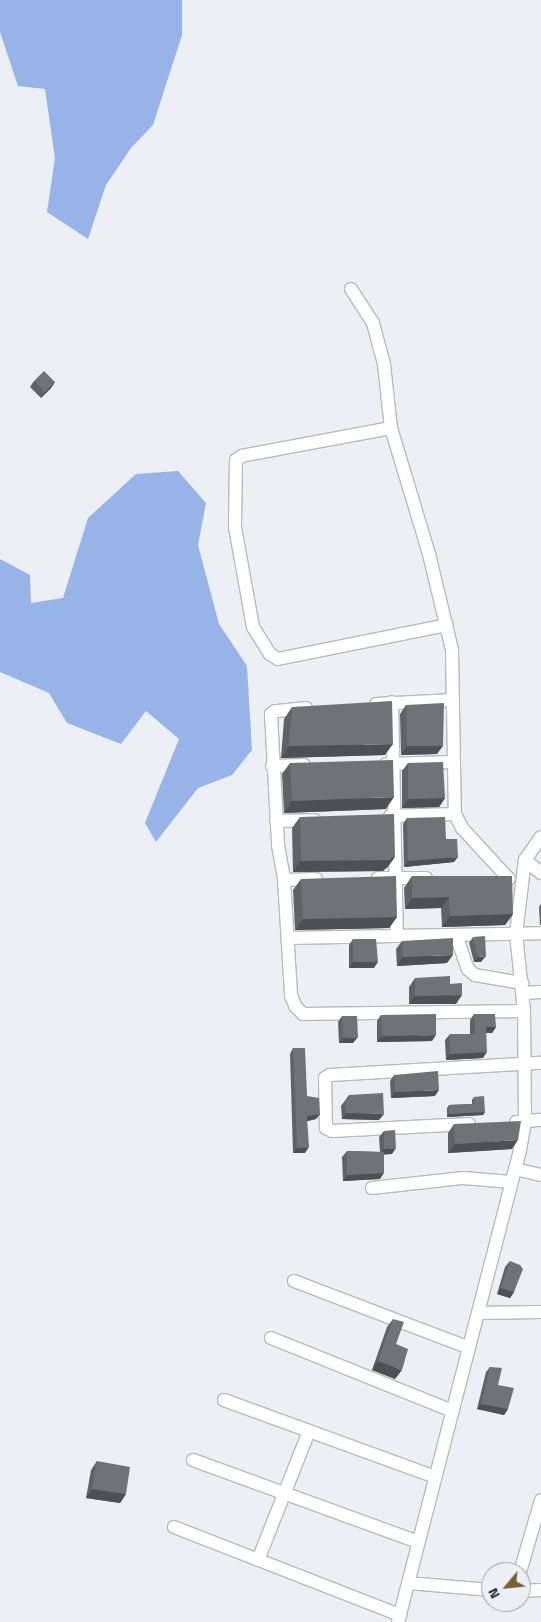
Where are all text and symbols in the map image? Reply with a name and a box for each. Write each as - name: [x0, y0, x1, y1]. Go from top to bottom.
- north arrow: [481, 1562, 531, 1612]
- text: N: [482, 1585, 505, 1603]

